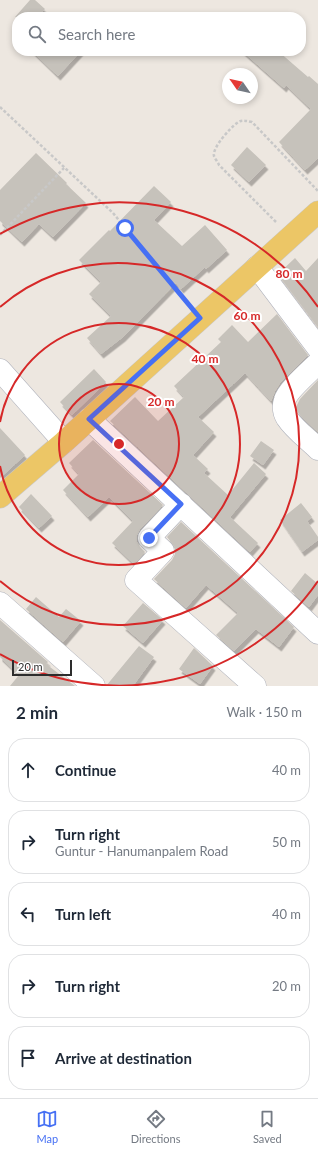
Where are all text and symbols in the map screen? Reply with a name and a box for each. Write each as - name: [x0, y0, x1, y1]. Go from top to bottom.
- search box: [12, 12, 306, 56]
- icon: search: [26, 23, 48, 45]
- text: Search here: [58, 25, 135, 43]
- north arrow: [222, 68, 258, 104]
- route start: [116, 219, 134, 237]
- text: 80 m: [276, 266, 302, 281]
- text: 60 m: [234, 308, 260, 323]
- text: 40 m: [192, 351, 218, 366]
- text: 20 m: [148, 394, 174, 409]
- centre of rings: [112, 437, 126, 451]
- route end: [140, 529, 158, 547]
- scale bar: [12, 658, 72, 677]
- text: 20 m: [18, 660, 43, 673]
- text: 2 min: [16, 702, 58, 723]
- text: Walk · 150 m: [226, 704, 302, 720]
- icon: ahead: [17, 759, 39, 781]
- text: Continue: [55, 761, 116, 779]
- text: 40 m: [272, 762, 301, 778]
- text: Turn right: [55, 825, 120, 843]
- icon: right: [17, 831, 39, 853]
- text: 50 m: [272, 834, 301, 850]
- text: Guntur - Hanumanpalem Road: [55, 843, 228, 859]
- icon: left: [17, 903, 39, 925]
- text: Turn left: [55, 905, 111, 923]
- text: 40 m: [272, 906, 301, 922]
- icon: right: [17, 975, 39, 997]
- text: Turn right: [55, 977, 120, 995]
- text: 20 m: [272, 978, 301, 994]
- icon: arrive: [17, 1047, 39, 1069]
- text: Arrive at destination: [55, 1049, 192, 1067]
- tab: Map: [36, 1108, 58, 1145]
- tab: Directions: [131, 1108, 180, 1145]
- tab: Saved: [253, 1108, 282, 1145]

